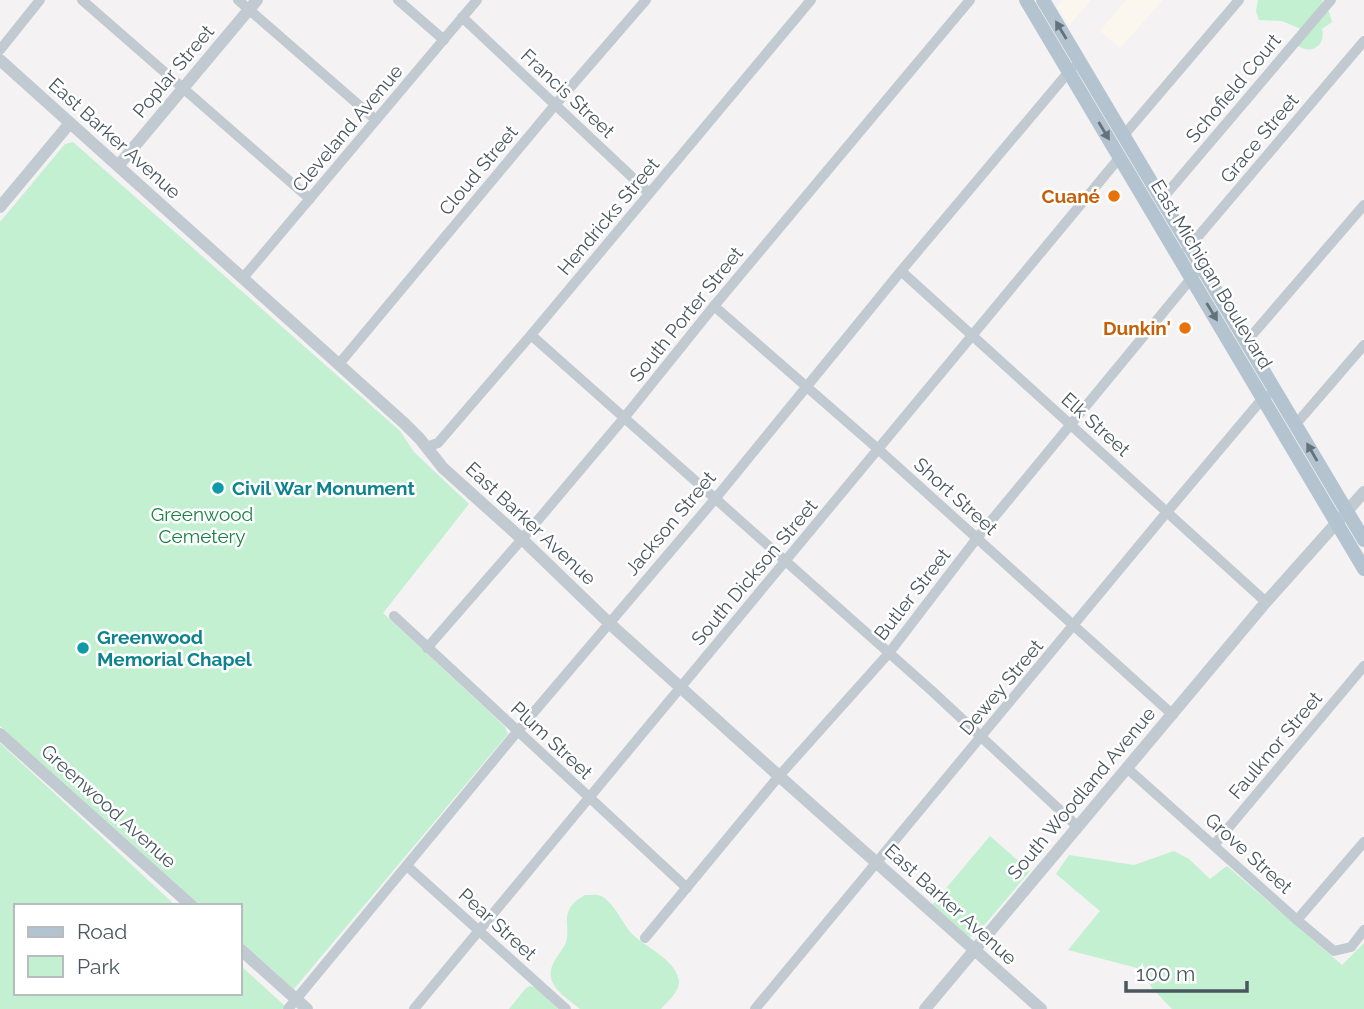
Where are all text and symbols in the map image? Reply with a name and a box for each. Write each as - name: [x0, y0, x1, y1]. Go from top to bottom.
- street label: Poplar Street: [128, 20, 218, 122]
- one-way arrow: [1055, 20, 1068, 39]
- street label: Schofield Court: [1181, 29, 1285, 147]
- street label: Francis Street: [517, 44, 620, 142]
- street label: Cleveland Avenue: [287, 60, 407, 196]
- street label: East Barker Avenue: [45, 73, 185, 203]
- street label: Grace Street: [1215, 88, 1303, 187]
- street label: Cloud Street: [434, 120, 522, 219]
- one-way arrow: [1098, 121, 1110, 140]
- street label: Hendricks Street: [553, 153, 664, 279]
- street label: East Michigan Boulevard: [1147, 176, 1277, 372]
- place label: Cuané: [1041, 185, 1100, 207]
- marker: Cuané: [1106, 188, 1122, 204]
- street label: South Porter Street: [625, 242, 748, 386]
- one-way arrow: [1206, 302, 1219, 321]
- place label: Dunkin': [1103, 317, 1171, 339]
- marker: Dunkin': [1177, 320, 1193, 336]
- street label: Elk Street: [1057, 388, 1135, 461]
- one-way arrow: [1306, 442, 1319, 461]
- street label: Short Street: [910, 453, 1003, 540]
- street label: East Barker Avenue: [461, 457, 601, 589]
- street label: Jackson Street: [620, 466, 720, 579]
- place label: Civil War Monument: [232, 477, 415, 499]
- marker: Civil War Monument: [210, 480, 226, 496]
- street label: South Dickson Street: [687, 494, 822, 649]
- park label: Greenwood Cemetery: [151, 503, 253, 547]
- street label: Butler Street: [869, 543, 955, 644]
- place label: Greenwood Memorial Chapel: [97, 626, 253, 670]
- street label: Dewey Street: [955, 634, 1048, 739]
- marker: Greenwood Memorial Chapel: [75, 640, 91, 656]
- street label: Faulknor Street: [1224, 687, 1327, 803]
- street label: Plum Street: [507, 697, 598, 784]
- street label: South Woodland Avenue: [1002, 702, 1160, 884]
- street label: Greenwood Avenue: [37, 740, 181, 872]
- street label: Grove Street: [1201, 808, 1297, 898]
- street label: East Barker Avenue: [881, 839, 1021, 969]
- street label: Pear Street: [455, 883, 542, 965]
- legend: [14, 904, 242, 995]
- text: Road: [77, 919, 127, 944]
- scale bar: [1126, 950, 1247, 994]
- text: Park: [77, 954, 120, 979]
- text: 100 m: [1136, 961, 1195, 986]

